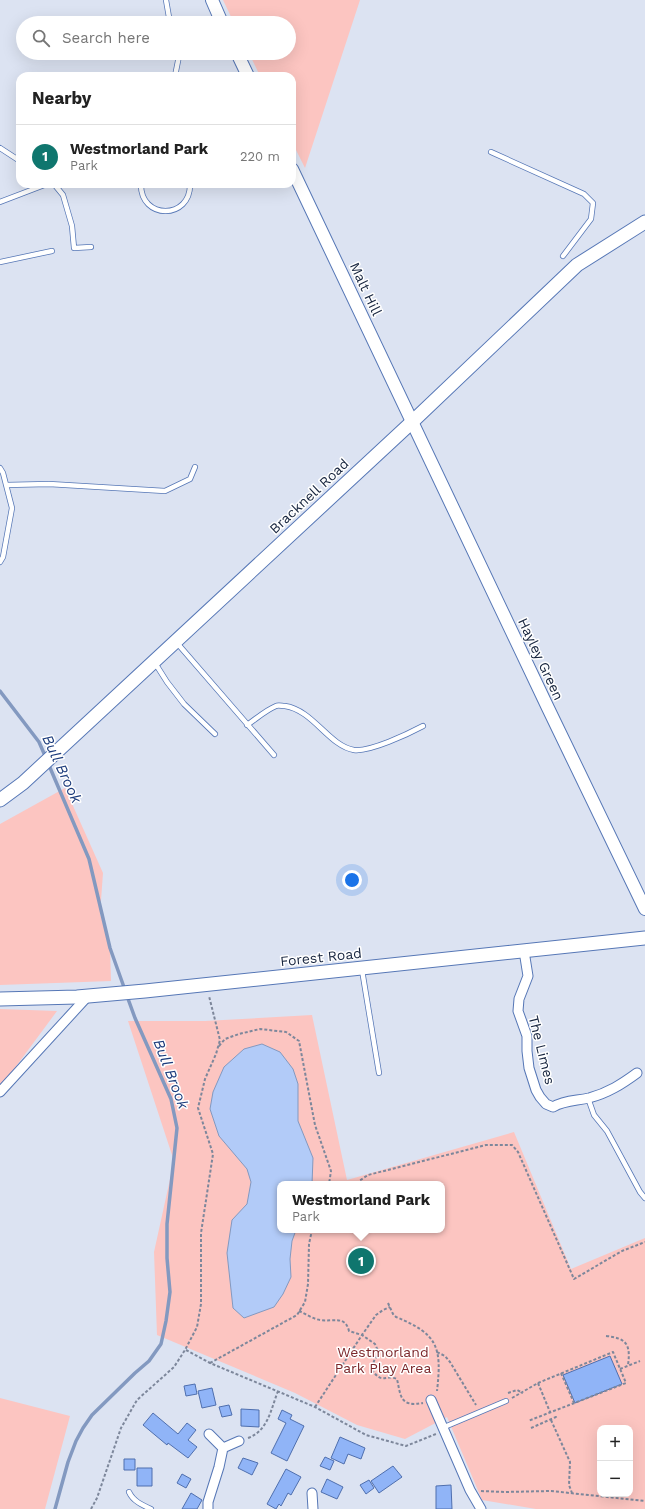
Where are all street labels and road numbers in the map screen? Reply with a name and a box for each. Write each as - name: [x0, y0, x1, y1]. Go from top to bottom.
- street label: Malt Hill: [347, 260, 386, 319]
- street label: Bracknell Road: [266, 455, 352, 537]
- street label: Hayley Green: [515, 615, 567, 703]
- street label: Forest Road: [279, 945, 363, 969]
- street label: The Limes: [526, 1014, 558, 1086]

